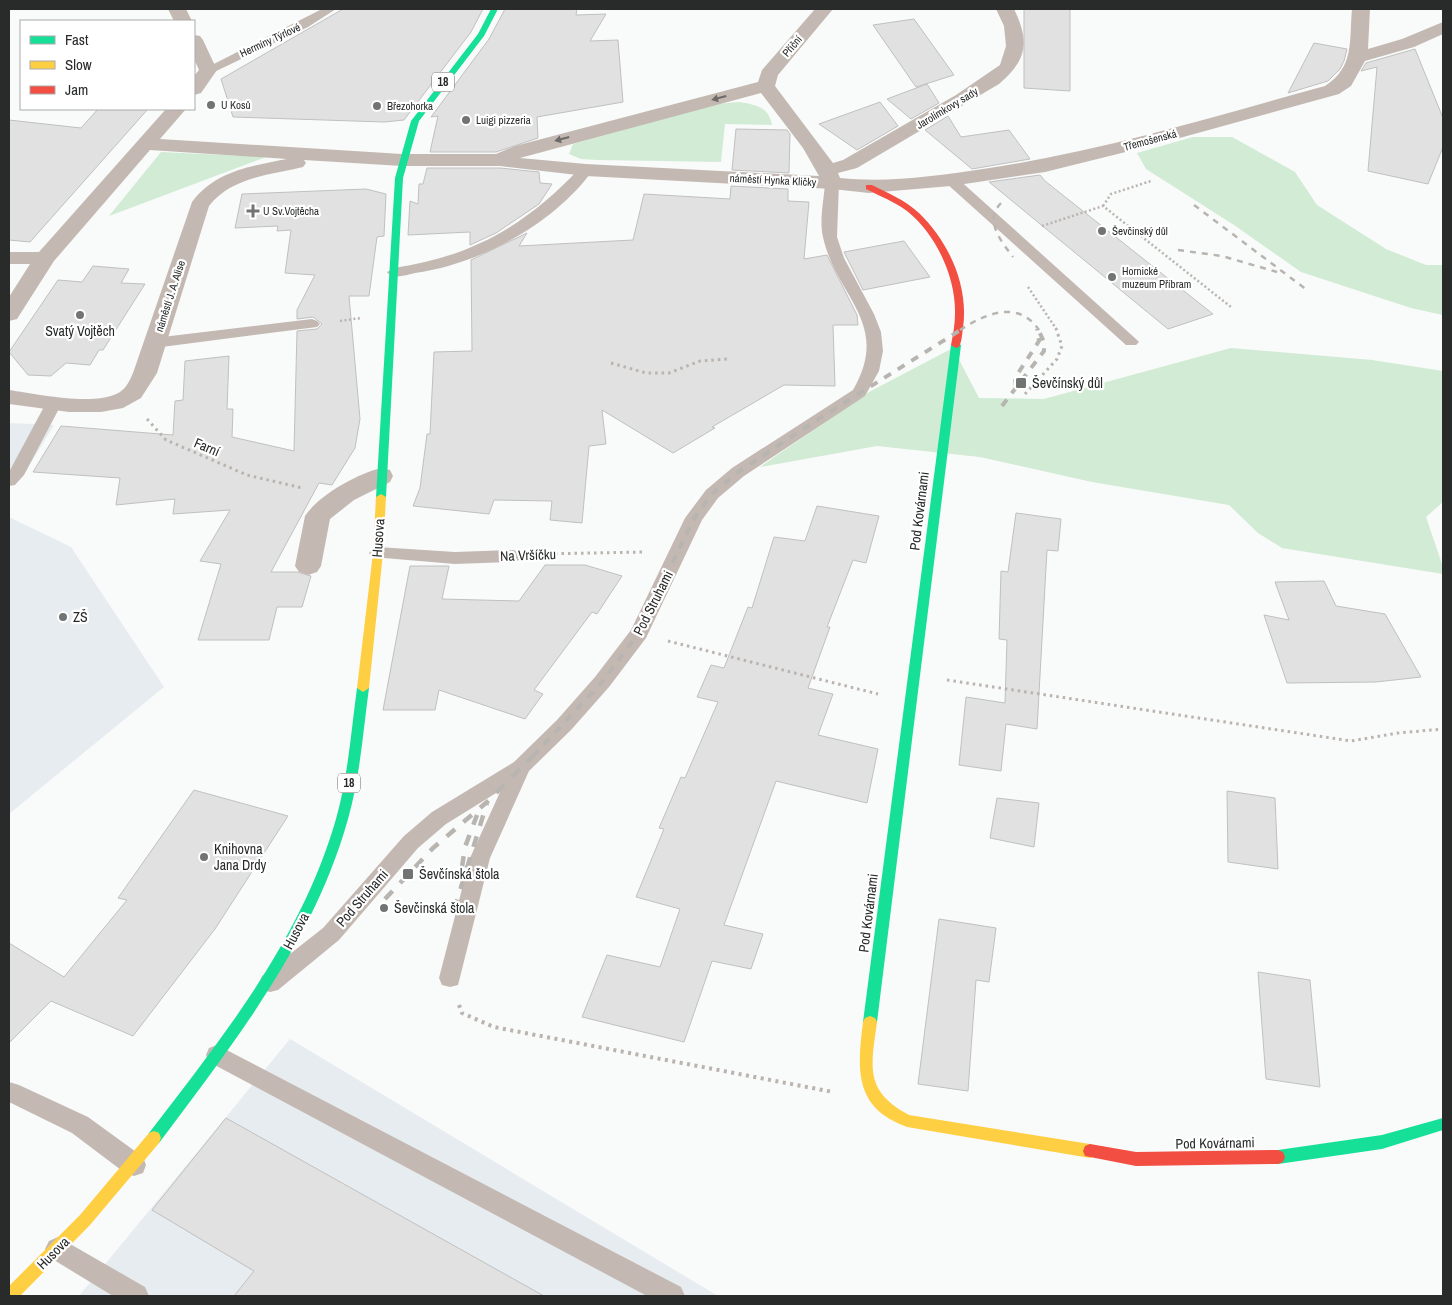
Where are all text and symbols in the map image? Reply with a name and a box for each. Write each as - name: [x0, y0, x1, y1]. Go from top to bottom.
- legend: [20, 20, 195, 110]
- street label: Hermíny Týrlové: [237, 20, 303, 60]
- text: Fast: [65, 29, 89, 50]
- street label: Příční: [779, 32, 805, 60]
- text: Slow: [65, 54, 92, 75]
- road number: 18: [432, 72, 454, 91]
- text: Jam: [65, 79, 88, 100]
- street label: Jarolímkovy sady: [914, 84, 981, 132]
- one-way arrow: [712, 95, 727, 103]
- place label: U Kosů: [221, 98, 251, 112]
- marker: U Kosů: [205, 99, 217, 111]
- place label: Březohorka: [387, 99, 433, 113]
- marker: Březohorka: [371, 100, 383, 112]
- place label: Luigi pizzeria: [476, 113, 531, 127]
- marker: Luigi pizzeria: [460, 114, 472, 126]
- street label: Třemošenská: [1122, 126, 1178, 154]
- one-way arrow: [554, 136, 569, 144]
- street label: náměstí Hynka Kličky: [729, 171, 817, 189]
- place label: U Sv.Vojtěcha: [263, 204, 319, 218]
- marker: U Sv.Vojtěcha: [247, 205, 259, 217]
- place label: Ševčinský důl: [1112, 224, 1168, 238]
- marker: Ševčinský důl: [1096, 225, 1108, 237]
- street label: náměstí J. A. Alise: [152, 259, 188, 333]
- place label: Hornické muzeum Příbram: [1122, 264, 1191, 291]
- marker: Hornické muzeum Příbram: [1106, 271, 1118, 283]
- marker: Svatý Vojtěch: [74, 309, 86, 321]
- place label: Svatý Vojtěch: [45, 322, 115, 340]
- place label: Ševčínský důl: [1032, 374, 1103, 392]
- marker: Ševčínský důl: [1014, 376, 1028, 390]
- street label: Farní: [191, 434, 223, 461]
- street label: Pod Kovárnami: [905, 471, 933, 551]
- street label: Husova: [368, 517, 388, 558]
- street label: Na Vršíčku: [500, 545, 556, 565]
- street label: Pod Struhami: [629, 568, 677, 638]
- place label: ZŠ: [73, 608, 88, 626]
- marker: ZŠ: [57, 611, 69, 623]
- road number: 18: [338, 774, 360, 792]
- place label: Knihovna Jana Drdy: [214, 840, 267, 874]
- marker: Knihovna Jana Drdy: [198, 851, 210, 863]
- place label: Ševčínská štola: [419, 865, 500, 883]
- street label: Pod Struhami: [332, 866, 392, 930]
- marker: Ševčínská štola: [401, 867, 415, 881]
- street label: Pod Kovárnami: [854, 873, 882, 953]
- place label: Ševčinská štola: [394, 899, 475, 917]
- marker: Ševčinská štola: [378, 902, 390, 914]
- street label: Husova: [279, 909, 313, 952]
- street label: Pod Kovárnami: [1175, 1133, 1255, 1153]
- street label: Husova: [33, 1232, 74, 1273]

